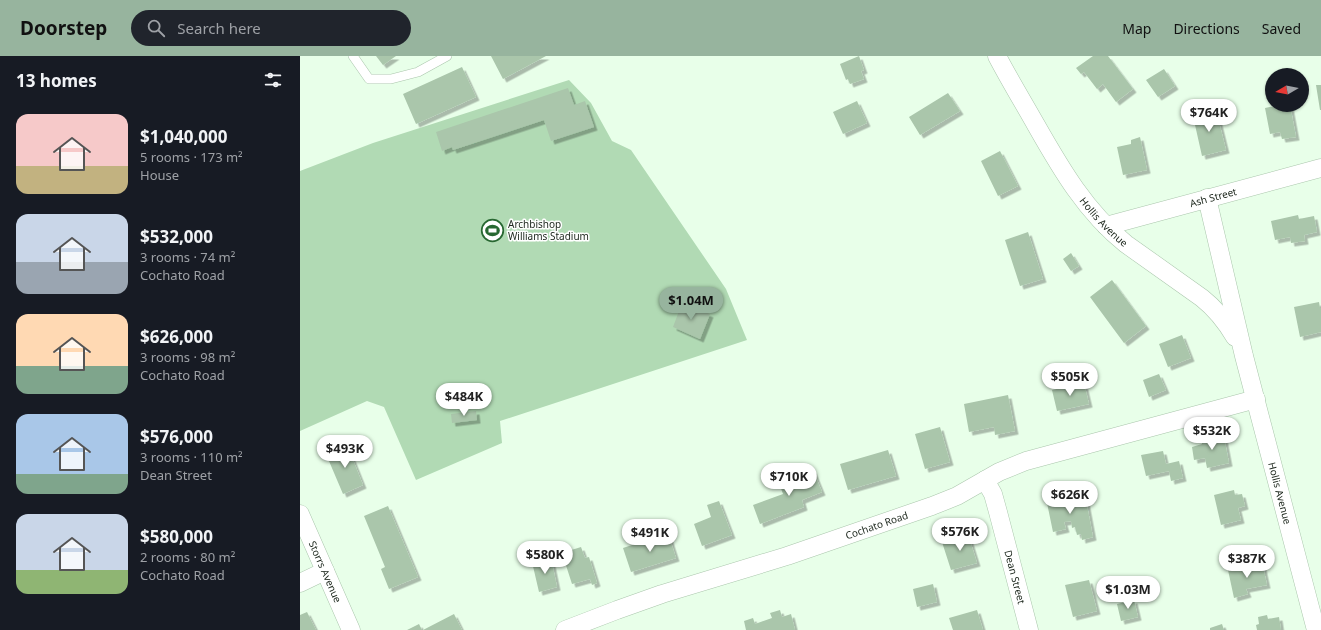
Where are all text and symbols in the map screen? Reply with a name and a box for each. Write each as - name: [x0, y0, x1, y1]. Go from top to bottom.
- search box: [131, 10, 411, 46]
- text: Doorstep: [20, 15, 107, 41]
- icon: search: [145, 17, 167, 39]
- text: Search here: [177, 18, 261, 38]
- text: Map: [1122, 19, 1151, 38]
- text: Directions: [1173, 19, 1240, 38]
- text: Saved: [1262, 19, 1301, 38]
- north arrow: [1265, 68, 1309, 112]
- map controls: [1265, 68, 1309, 112]
- text: 13 homes: [16, 69, 97, 92]
- icon: filters: [262, 69, 284, 91]
- pin: $764K: [1181, 99, 1237, 133]
- text: $764K: [1190, 103, 1228, 121]
- text: $1,040,000: [140, 125, 227, 148]
- icon: home: [48, 130, 96, 178]
- text: 5 rooms · 173 m²: [140, 148, 243, 166]
- text: House: [140, 166, 179, 184]
- street label: Ash Street: [1188, 184, 1239, 210]
- street label: Hollis Avenue: [1077, 194, 1131, 250]
- sports icon: Archbishop Williams Stadium: [480, 217, 506, 243]
- place label: Archbishop Williams Stadium: [508, 217, 589, 243]
- text: $532,000: [140, 225, 213, 248]
- icon: home: [48, 230, 96, 278]
- text: 3 rooms · 74 m²: [140, 248, 235, 266]
- text: Cochato Road: [140, 266, 225, 284]
- pin: $1.04M: [658, 287, 724, 321]
- text: $1.04M: [668, 291, 714, 309]
- text: $626,000: [140, 325, 213, 348]
- icon: home: [48, 330, 96, 378]
- text: 3 rooms · 98 m²: [140, 348, 235, 366]
- pin: $505K: [1042, 363, 1098, 397]
- text: Cochato Road: [140, 366, 225, 384]
- text: $505K: [1051, 367, 1089, 385]
- pin: $484K: [436, 383, 492, 417]
- text: $484K: [445, 387, 483, 405]
- pin: $532K: [1184, 417, 1240, 451]
- text: $532K: [1193, 421, 1231, 439]
- text: $576,000: [140, 425, 213, 448]
- icon: home: [48, 430, 96, 478]
- pin: $493K: [317, 435, 373, 469]
- text: $493K: [326, 439, 364, 457]
- text: 3 rooms · 110 m²: [140, 448, 243, 466]
- street label: Hollis Avenue: [1265, 460, 1295, 526]
- pin: $710K: [761, 463, 817, 497]
- text: Dean Street: [140, 466, 212, 484]
- text: $710K: [770, 467, 808, 485]
- pin: $626K: [1042, 481, 1098, 515]
- text: $626K: [1051, 485, 1089, 503]
- street label: Cochato Road: [844, 508, 910, 542]
- pin: $576K: [932, 518, 988, 552]
- pin: $491K: [622, 519, 678, 553]
- text: $576K: [941, 522, 979, 540]
- text: $491K: [631, 523, 669, 541]
- text: $580,000: [140, 525, 213, 548]
- icon: home: [48, 530, 96, 578]
- street label: Storrs Avenue: [306, 539, 345, 605]
- pin: $580K: [517, 541, 573, 575]
- text: $580K: [526, 545, 564, 563]
- pin: $387K: [1219, 545, 1275, 579]
- text: 2 rooms · 80 m²: [140, 548, 235, 566]
- street label: Dean Street: [1001, 548, 1029, 606]
- text: $387K: [1228, 549, 1266, 567]
- text: Cochato Road: [140, 566, 225, 584]
- pin: $1.03M: [1095, 576, 1161, 610]
- text: $1.03M: [1105, 580, 1151, 598]

